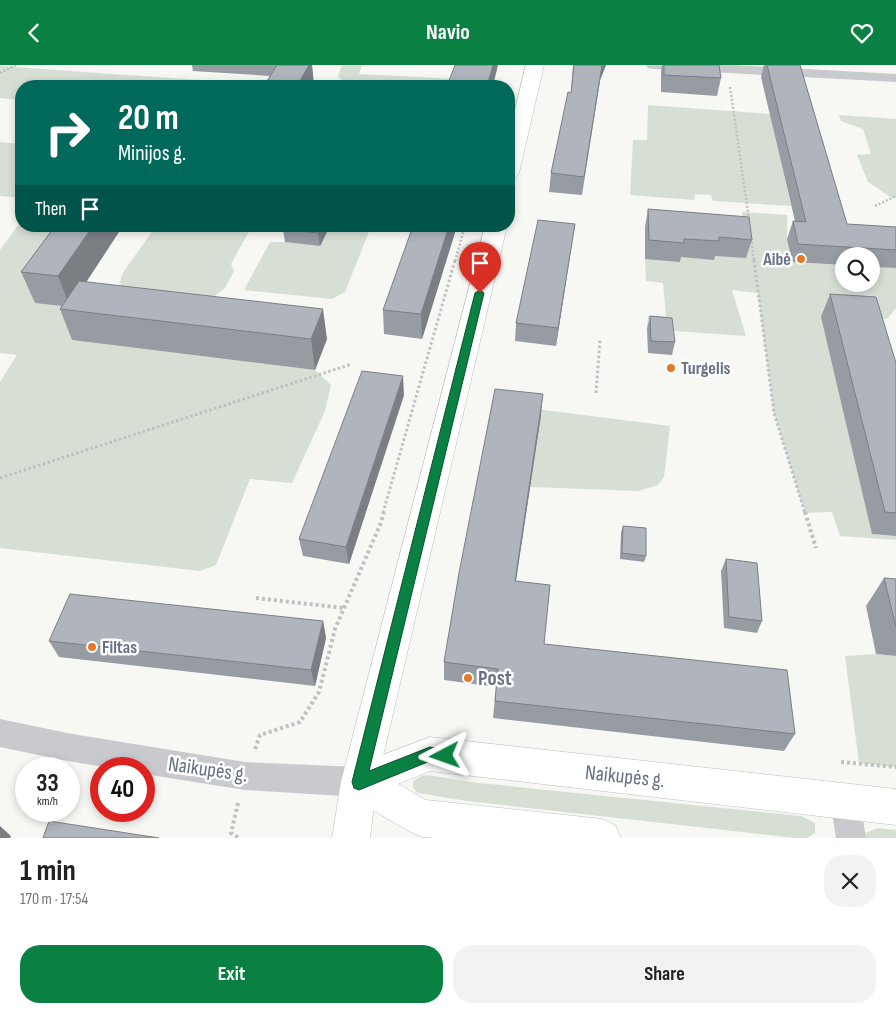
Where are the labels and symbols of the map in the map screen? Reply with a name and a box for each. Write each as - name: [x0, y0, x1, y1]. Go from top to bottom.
- pin: [459, 242, 501, 293]
- place label: Aibė: [762, 249, 791, 270]
- marker: Aibė: [795, 253, 807, 265]
- place label: Turgelis: [681, 358, 731, 379]
- marker: Turgelis: [665, 362, 677, 374]
- place label: Filtas: [102, 637, 137, 658]
- marker: Filtas: [86, 641, 98, 653]
- place label: Post: [478, 666, 512, 691]
- marker: Post: [462, 672, 474, 684]
- position arrow: [418, 729, 470, 781]
- street label: Naikupės g.: [167, 752, 249, 787]
- speed limit sign: 40: [90, 757, 155, 822]
- street label: Naikupės g.: [584, 760, 666, 793]

